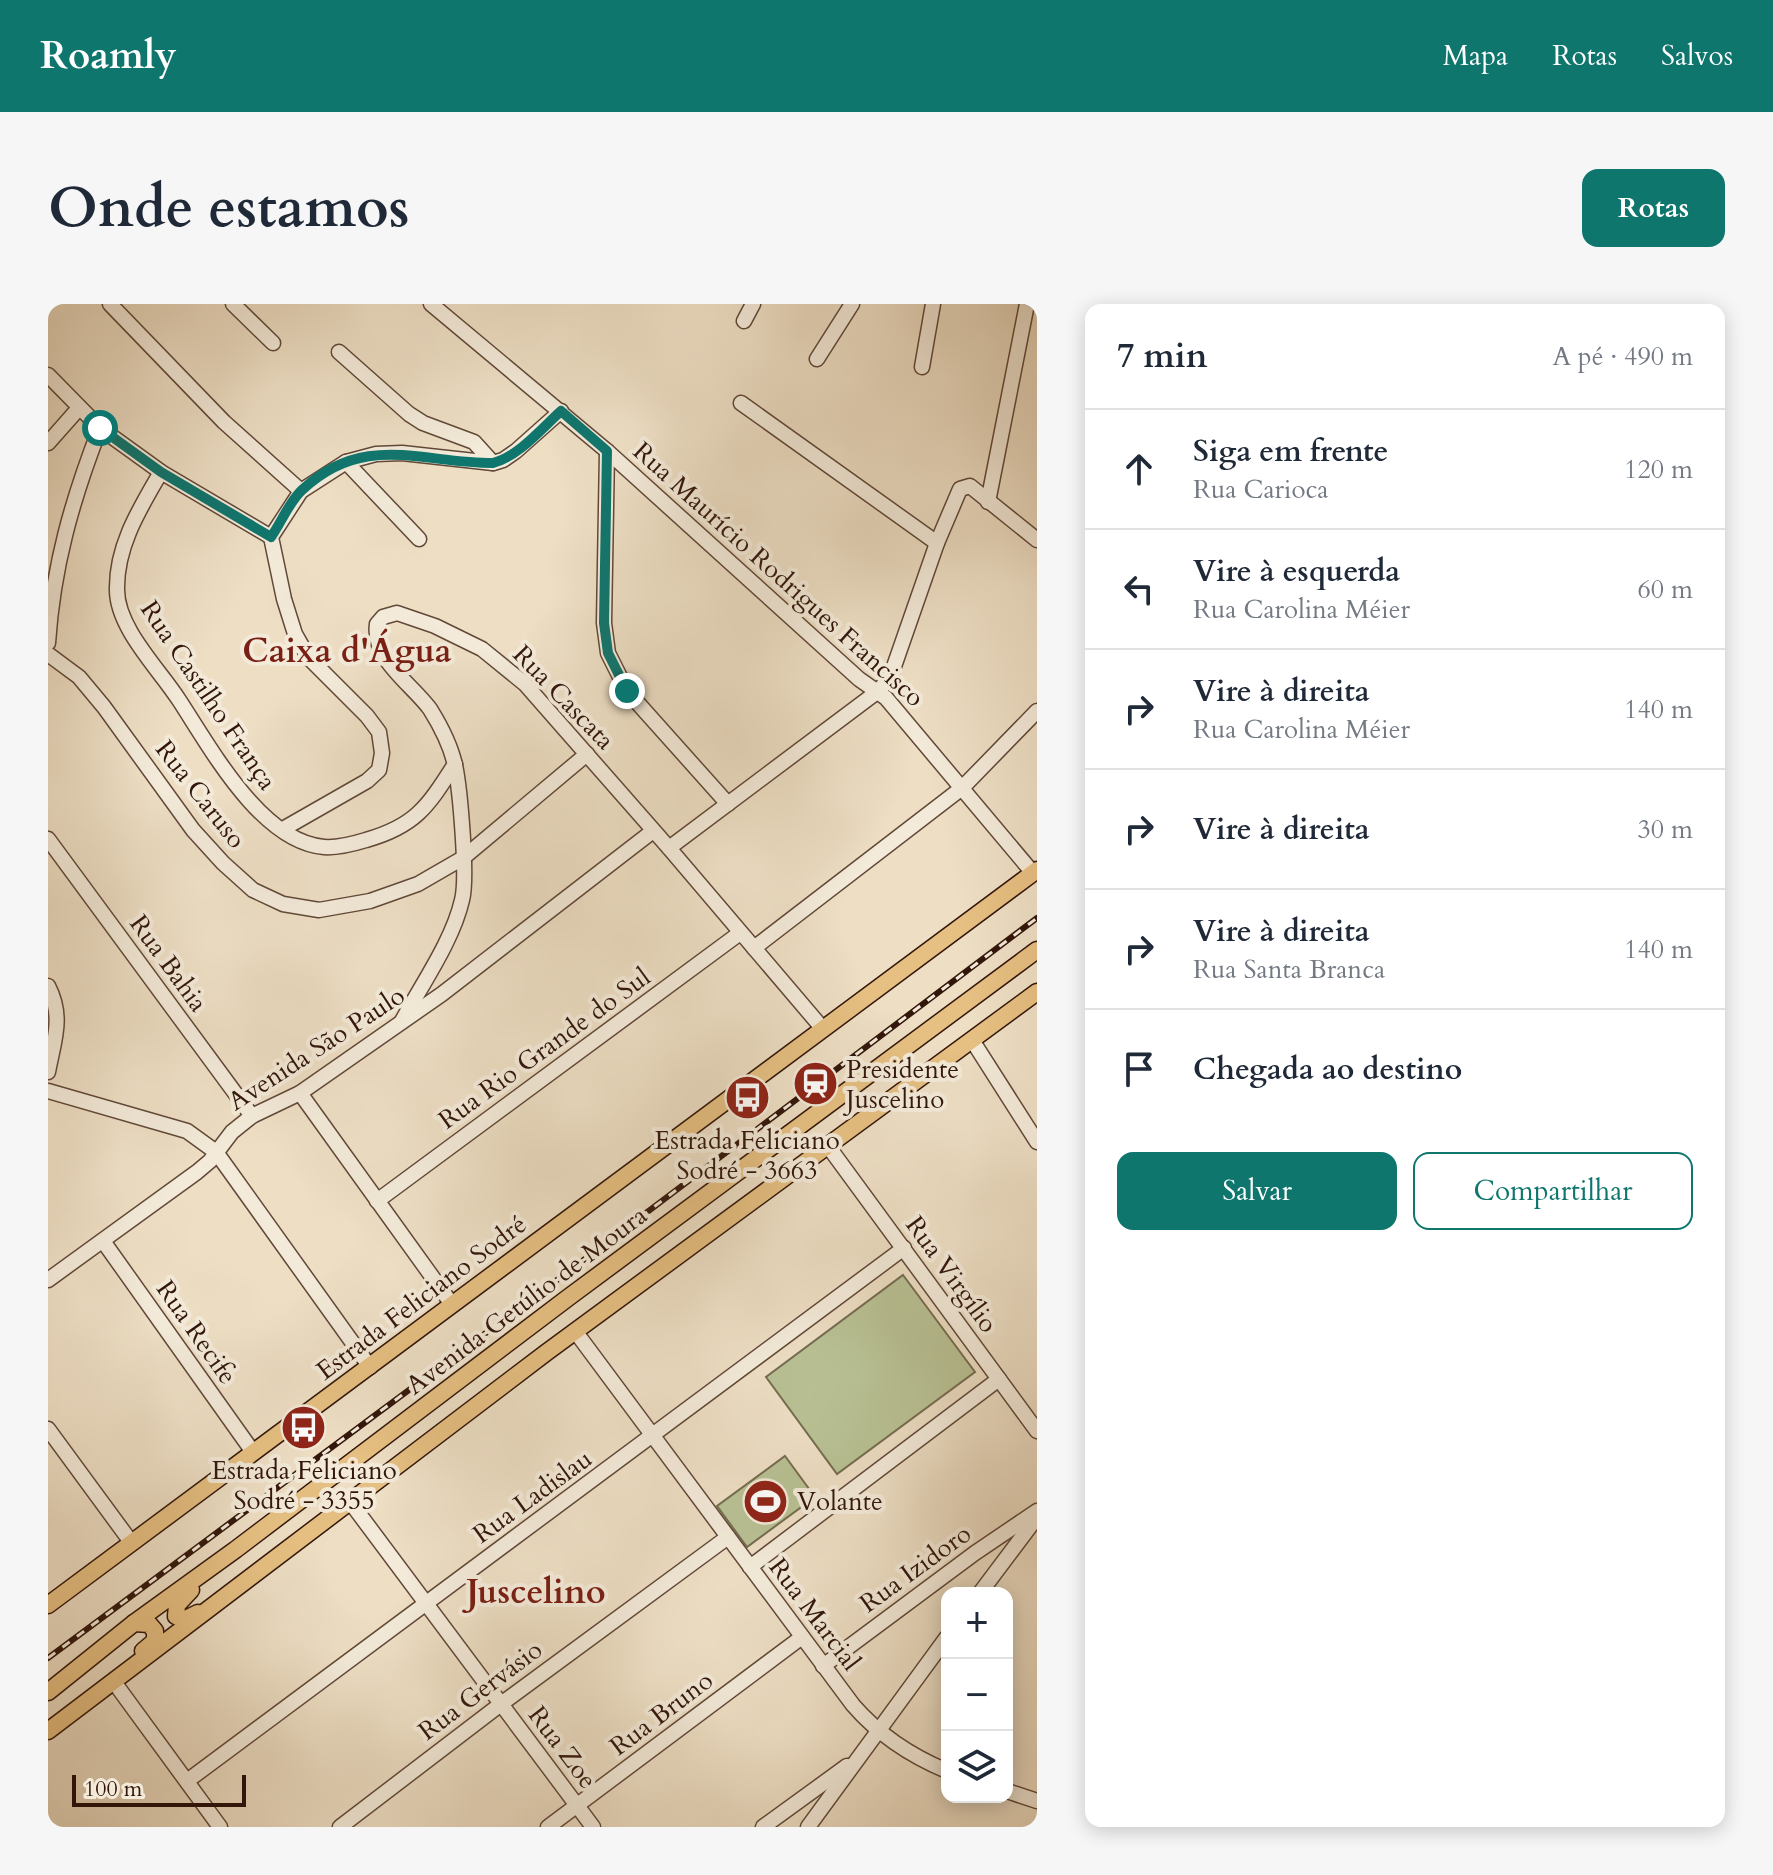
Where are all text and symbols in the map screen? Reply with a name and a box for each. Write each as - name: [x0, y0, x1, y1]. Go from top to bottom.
- text: Roamly: [40, 30, 177, 82]
- text: Mapa: [1443, 37, 1508, 75]
- text: Rotas: [1552, 37, 1617, 75]
- text: Salvos: [1661, 37, 1733, 75]
- button: Rotas: [1582, 169, 1725, 247]
- text: Onde estamos: [48, 171, 410, 246]
- text: 7 min: [1117, 333, 1208, 379]
- text: A pé · 490 m: [1552, 339, 1693, 374]
- route start: [82, 410, 118, 446]
- text: Siga em frente: [1193, 431, 1388, 472]
- street label: Rua Maurício Rodrigues Francisco: [626, 434, 932, 715]
- icon: ahead: [1117, 447, 1161, 491]
- text: 120 m: [1624, 452, 1693, 487]
- text: Rua Carioca: [1193, 472, 1329, 507]
- text: Vire à esquerda: [1193, 551, 1400, 592]
- icon: left: [1117, 567, 1161, 611]
- text: 60 m: [1637, 572, 1693, 607]
- text: Rua Carolina Méier: [1193, 592, 1410, 627]
- street label: Rua Castilho França: [132, 594, 285, 797]
- district label: Caixa d'Água: [242, 628, 452, 674]
- street label: Rua Cascata: [505, 637, 622, 757]
- text: Vire à direita: [1193, 671, 1370, 712]
- route end: [609, 673, 645, 709]
- icon: right: [1117, 687, 1161, 731]
- text: 140 m: [1624, 692, 1693, 727]
- text: Rua Carolina Méier: [1193, 712, 1410, 747]
- street label: Rua Caruso: [147, 733, 254, 856]
- icon: right: [1117, 807, 1161, 851]
- text: Vire à direita: [1193, 809, 1370, 850]
- text: 30 m: [1637, 812, 1693, 847]
- street label: Rua Bahia: [121, 908, 216, 1019]
- text: Vire à direita: [1193, 911, 1370, 952]
- icon: right: [1117, 927, 1161, 971]
- text: 140 m: [1624, 932, 1693, 967]
- text: Rua Santa Branca: [1193, 952, 1385, 987]
- street label: Rua Rio Grande do Sul: [431, 959, 658, 1137]
- street label: Avenida São Paulo: [221, 978, 412, 1119]
- icon: arrive: [1117, 1047, 1161, 1091]
- text: Chegada ao destino: [1193, 1049, 1462, 1090]
- place label: Presidente Juscelino: [842, 1052, 959, 1117]
- station icon: Presidente Juscelino: [791, 1060, 839, 1108]
- bus stop icon: Estrada Feliciano Sodré - 3663: [723, 1073, 771, 1121]
- place label: Estrada Feliciano Sodré - 3663: [654, 1123, 840, 1188]
- button: Salvar: [1117, 1152, 1397, 1230]
- button: Compartilhar: [1413, 1152, 1693, 1230]
- street label: Avenida Getúlio de Moura: [399, 1198, 654, 1403]
- street label: Estrada Feliciano Sodré: [309, 1207, 534, 1388]
- street label: Rua Virgílio: [897, 1209, 1006, 1340]
- street label: Rua Recife: [148, 1273, 245, 1391]
- bus stop icon: Estrada Feliciano Sodré - 3355: [280, 1403, 328, 1451]
- street label: Rua Ladislau: [466, 1441, 599, 1552]
- place label: Estrada Feliciano Sodré - 3355: [211, 1453, 397, 1518]
- sports icon: Volante: [742, 1477, 790, 1525]
- place label: Volante: [797, 1484, 883, 1519]
- street label: Rua Izidoro: [853, 1516, 978, 1621]
- street label: Rua Marcial: [761, 1551, 869, 1678]
- district label: Juscelino: [461, 1569, 606, 1615]
- map controls: [941, 1587, 1013, 1803]
- button: +: [941, 1587, 1013, 1659]
- street label: Rua Gervásio: [411, 1632, 549, 1749]
- button: −: [941, 1659, 1013, 1731]
- street label: Rua Bruno: [603, 1663, 720, 1764]
- street label: Rua Zoe: [520, 1699, 605, 1796]
- button: layers: [941, 1731, 1013, 1803]
- scale bar: [72, 1771, 246, 1807]
- text: 100 m: [84, 1774, 142, 1804]

